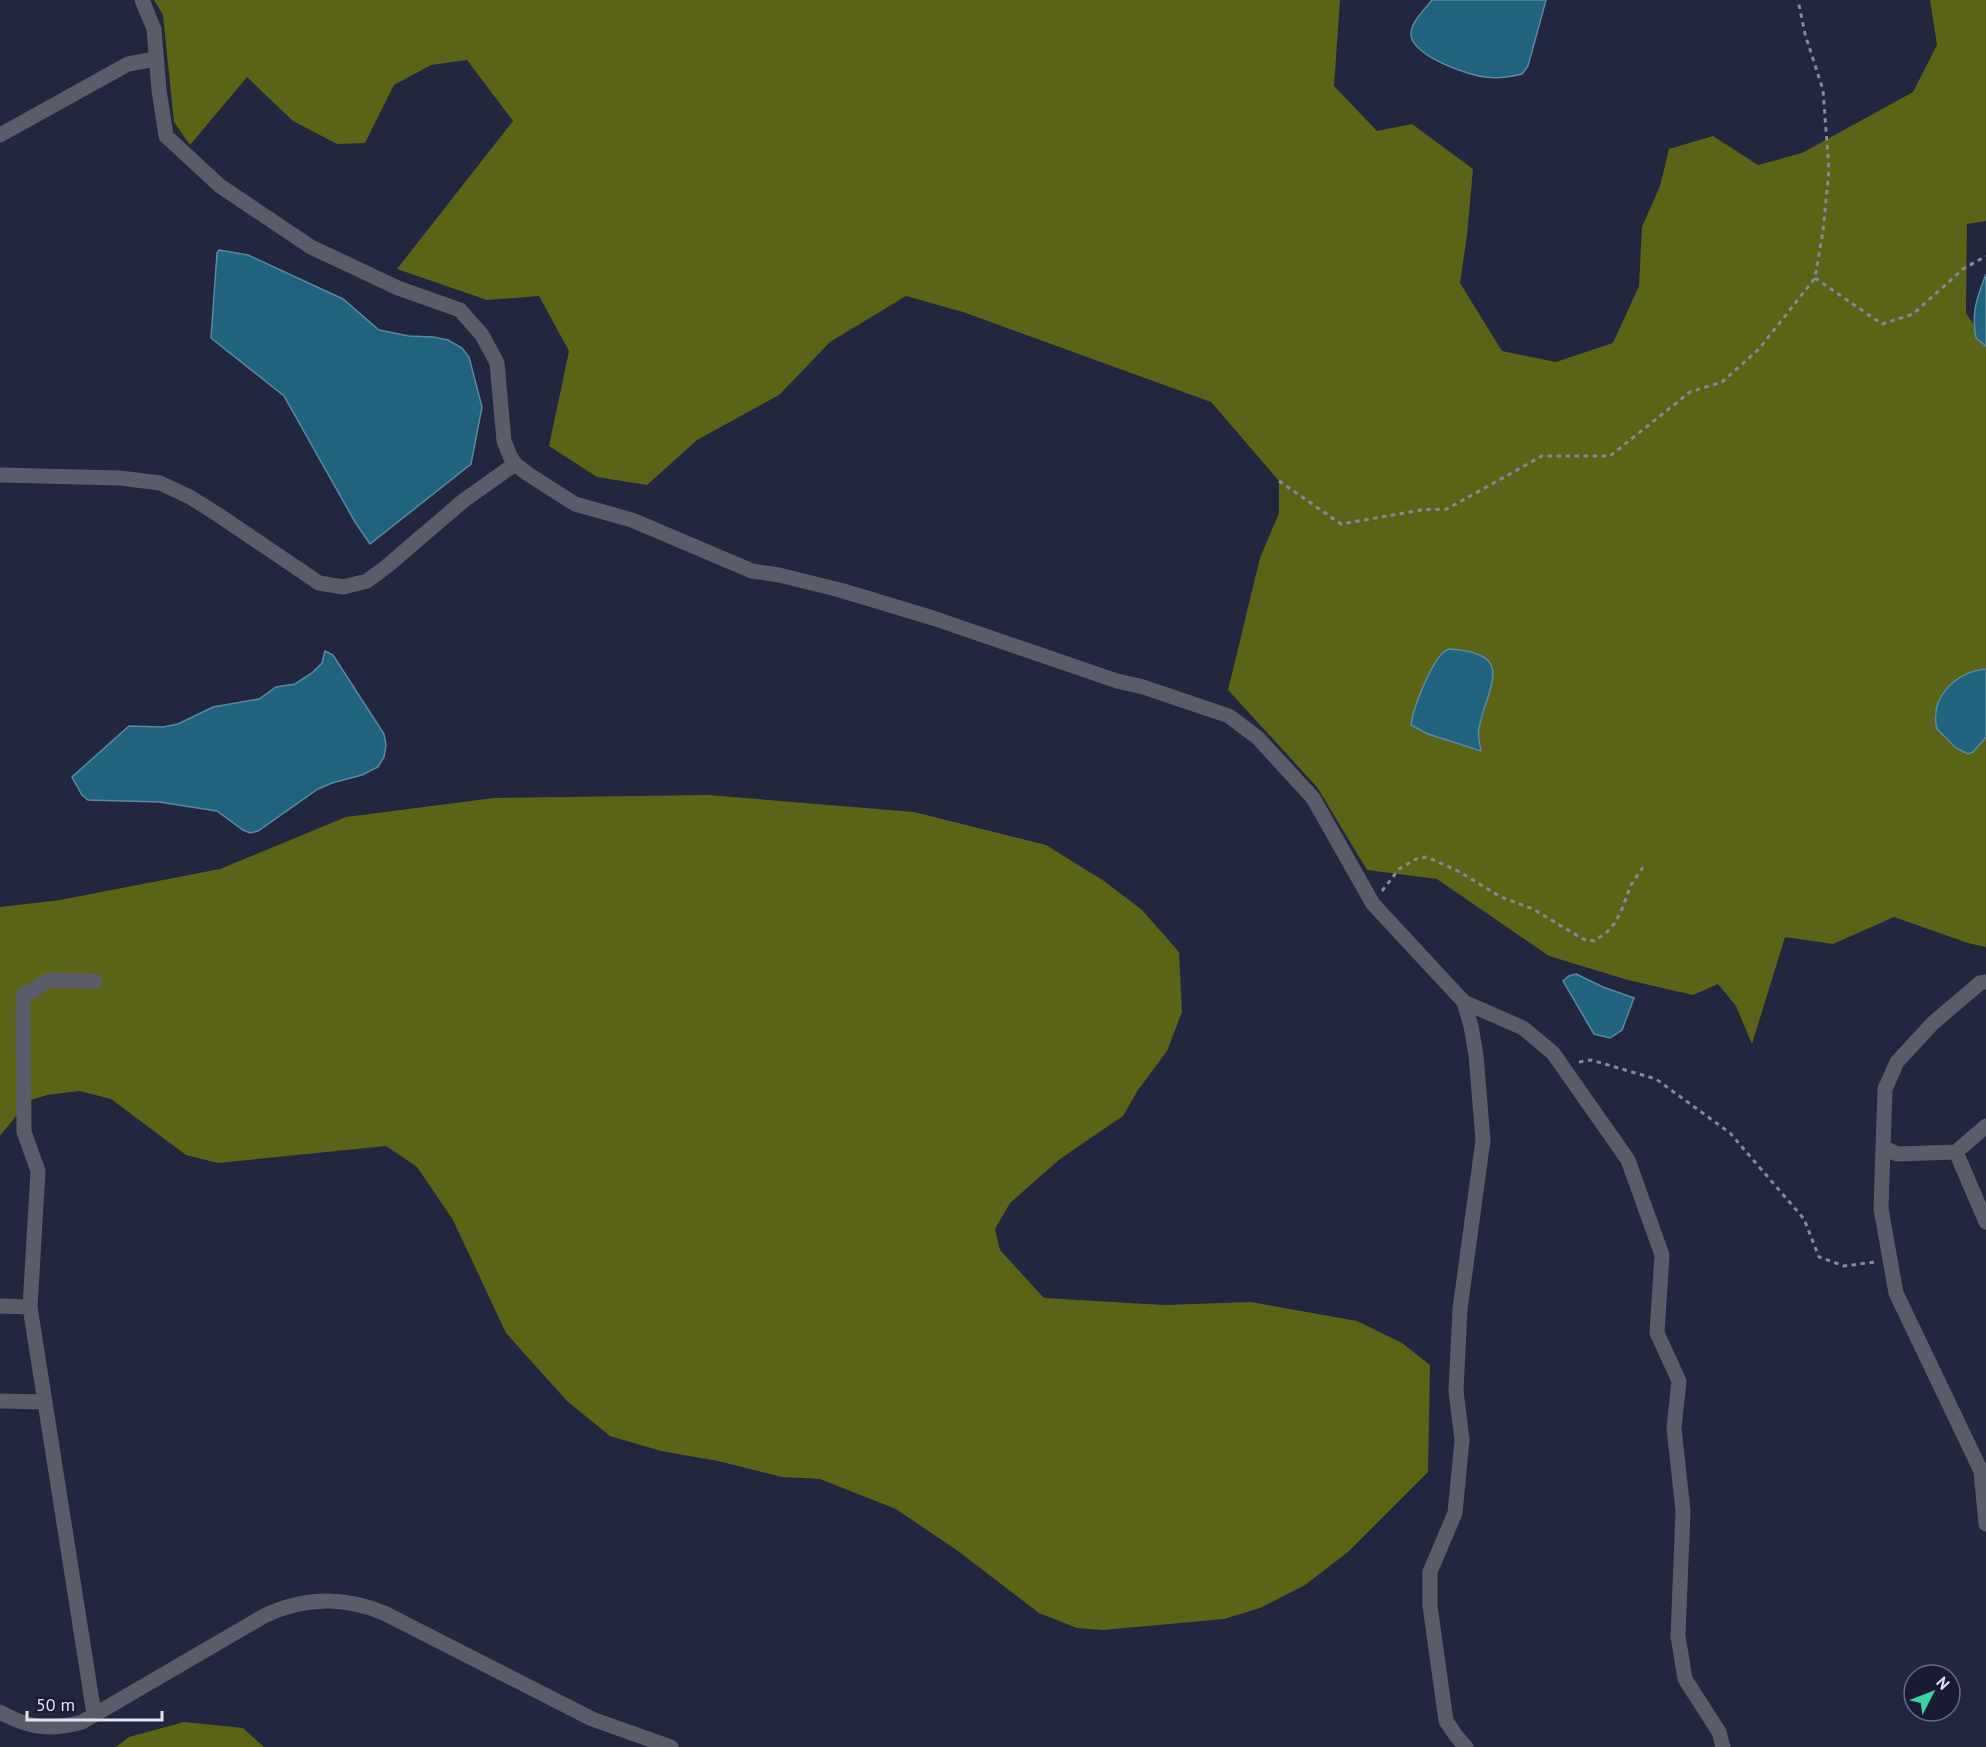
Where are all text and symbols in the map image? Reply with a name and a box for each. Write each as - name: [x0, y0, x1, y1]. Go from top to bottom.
- north arrow: [1902, 1663, 1962, 1723]
- text: N: [1932, 1672, 1954, 1694]
- scale bar: [27, 1684, 162, 1722]
- text: 50 m: [36, 1693, 75, 1716]

